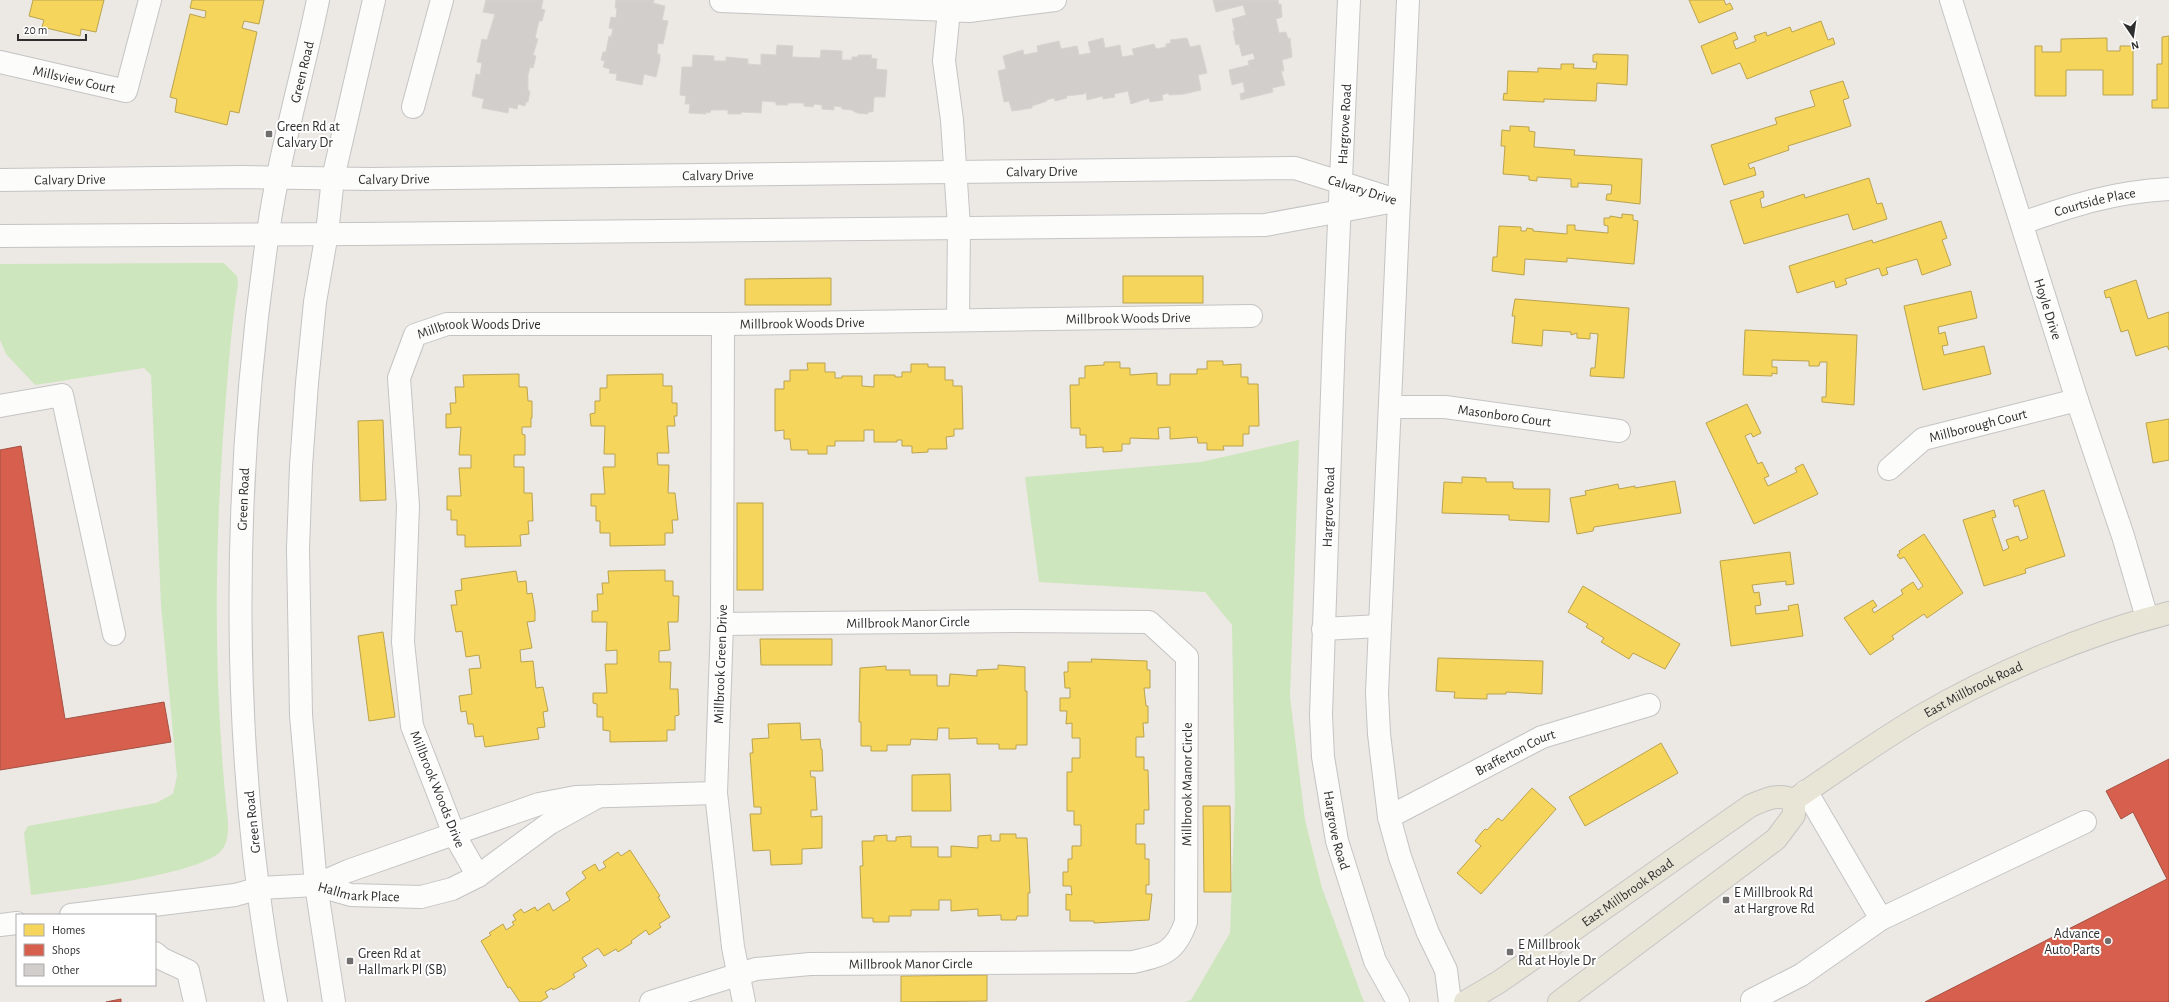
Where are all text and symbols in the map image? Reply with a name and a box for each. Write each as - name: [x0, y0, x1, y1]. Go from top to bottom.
- scale bar: [18, 16, 86, 42]
- north arrow: [2113, 16, 2153, 56]
- text: 20 m: [24, 24, 47, 36]
- text: N: [2130, 39, 2140, 51]
- street label: Green Road: [288, 40, 317, 105]
- street label: Millsview Court: [31, 64, 117, 96]
- street label: Hargrove Road: [1336, 83, 1354, 165]
- place label: Green Rd at Calvary Dr: [277, 120, 340, 150]
- marker: Green Rd at Calvary Dr: [264, 129, 274, 139]
- street label: Calvary Drive: [1006, 165, 1078, 179]
- street label: Calvary Drive: [682, 168, 754, 183]
- street label: Calvary Drive: [358, 172, 430, 187]
- street label: Calvary Drive: [34, 173, 106, 188]
- street label: Calvary Drive: [1326, 173, 1398, 208]
- street label: Courtside Place: [2053, 186, 2137, 220]
- street label: Hoyle Drive: [2031, 277, 2064, 342]
- street label: Millbrook Woods Drive: [1066, 311, 1191, 327]
- street label: Millbrook Woods Drive: [740, 316, 865, 332]
- street label: Millbrook Woods Drive: [415, 318, 541, 342]
- street label: Masonboro Court: [1457, 403, 1552, 430]
- street label: Millborough Court: [1928, 407, 2029, 445]
- street label: Green Road: [236, 467, 252, 531]
- street label: Hargrove Road: [1321, 467, 1337, 548]
- street label: Millbrook Green Drive: [712, 604, 730, 724]
- street label: Millbrook Manor Circle: [846, 615, 970, 631]
- street label: East Millbrook Road: [1922, 659, 2025, 721]
- street label: Millbrook Manor Circle: [1180, 722, 1195, 846]
- street label: Brafferton Court: [1473, 727, 1557, 779]
- street label: Millbrook Woods Drive: [407, 729, 467, 850]
- street label: Green Road: [243, 790, 263, 854]
- street label: Hargrove Road: [1321, 790, 1352, 872]
- street label: East Millbrook Road: [1579, 856, 1676, 930]
- street label: Hallmark Place: [316, 880, 400, 904]
- place label: E Millbrook Rd at Hargrove Rd: [1734, 886, 1814, 916]
- marker: E Millbrook Rd at Hargrove Rd: [1721, 895, 1731, 905]
- legend: [16, 914, 156, 986]
- text: Homes: [52, 924, 85, 936]
- place label: Advance Auto Parts: [2044, 927, 2100, 957]
- marker: Advance Auto Parts: [2103, 936, 2113, 946]
- place label: E Millbrook Rd at Hoyle Dr: [1518, 938, 1596, 968]
- text: Shops: [52, 944, 80, 956]
- place label: Green Rd at Hallmark Pl (SB): [358, 947, 447, 977]
- marker: E Millbrook Rd at Hoyle Dr: [1505, 947, 1515, 957]
- marker: Green Rd at Hallmark Pl (SB): [345, 956, 355, 966]
- street label: Millbrook Manor Circle: [849, 957, 973, 972]
- text: Other: [52, 964, 79, 976]

